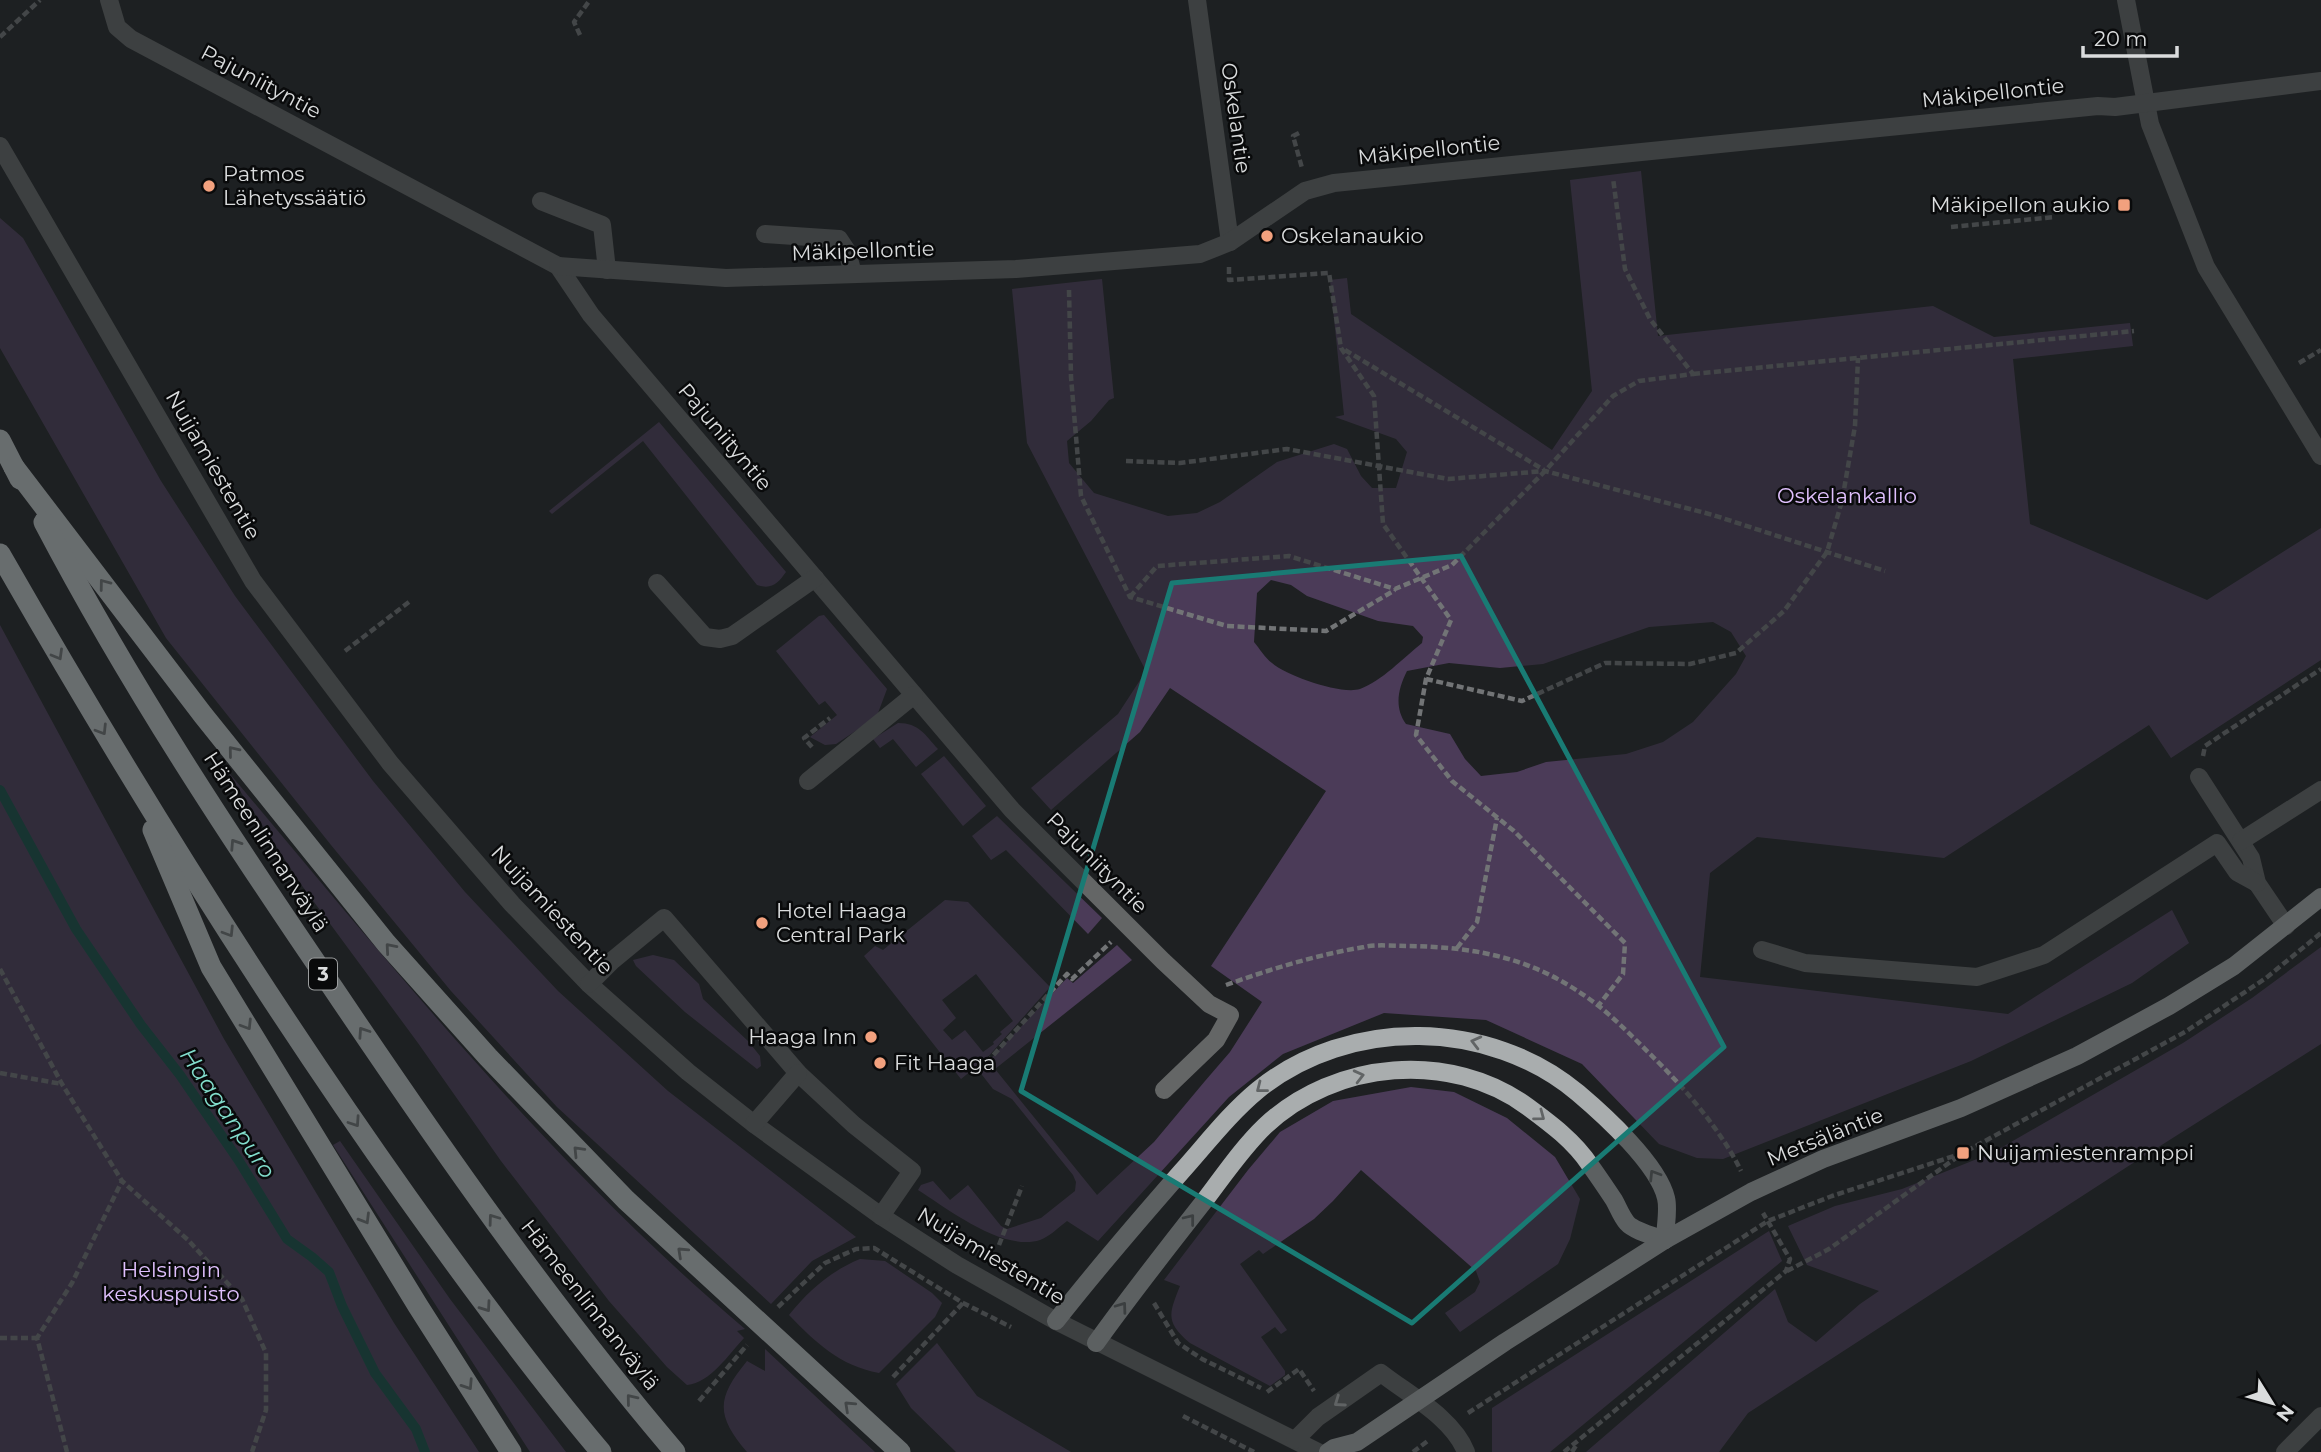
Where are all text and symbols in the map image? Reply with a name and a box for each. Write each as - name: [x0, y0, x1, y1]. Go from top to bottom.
- scale bar: [2083, 14, 2178, 58]
- text: 20 m: [2094, 26, 2148, 51]
- street label: Pajuniityntie: [197, 39, 326, 124]
- street label: Oskelantie: [1216, 61, 1257, 175]
- street label: Mäkipellontie: [1920, 73, 2065, 112]
- street label: Mäkipellontie: [1356, 130, 1501, 169]
- place label: Patmos Lähetyssäätiö: [223, 161, 366, 210]
- marker: Patmos Lähetyssäätiö: [201, 178, 217, 194]
- place label: Mäkipellon aukio: [1930, 192, 2110, 217]
- marker: Mäkipellon aukio: [2116, 197, 2132, 213]
- place label: Oskelanaukio: [1281, 223, 1424, 248]
- marker: Oskelanaukio: [1259, 228, 1275, 244]
- street label: Mäkipellontie: [791, 236, 935, 265]
- street label: Pajuniityntie: [673, 378, 778, 495]
- street label: Nuijamiestentie: [161, 386, 266, 544]
- park label: Oskelankallio: [1777, 483, 1917, 508]
- one-way arrow: [99, 579, 112, 591]
- one-way arrow: [50, 648, 63, 661]
- one-way arrow: [94, 722, 107, 735]
- street label: Hämeenlinnanväylä: [199, 747, 334, 936]
- one-way arrow: [228, 747, 241, 759]
- street label: Pajuniityntie: [1042, 807, 1153, 918]
- one-way arrow: [231, 838, 244, 851]
- street label: Nuijamiestentie: [486, 840, 619, 980]
- place label: Hotel Haaga Central Park: [776, 898, 907, 947]
- marker: Hotel Haaga Central Park: [754, 915, 770, 931]
- one-way arrow: [221, 924, 234, 937]
- one-way arrow: [386, 943, 398, 956]
- road number: 3: [309, 958, 337, 990]
- one-way arrow: [239, 1017, 252, 1030]
- place label: Haaga Inn: [748, 1024, 857, 1049]
- one-way arrow: [358, 1027, 371, 1040]
- marker: Haaga Inn: [863, 1029, 879, 1045]
- one-way arrow: [1470, 1036, 1482, 1050]
- water label: Haaganpuro: [174, 1043, 282, 1183]
- place label: Fit Haaga: [894, 1050, 995, 1075]
- marker: Fit Haaga: [872, 1055, 888, 1071]
- one-way arrow: [1353, 1070, 1365, 1084]
- one-way arrow: [1256, 1080, 1269, 1093]
- street label: Metsäläntie: [1763, 1102, 1887, 1171]
- one-way arrow: [1532, 1108, 1545, 1120]
- one-way arrow: [346, 1114, 359, 1127]
- place label: Nuijamiestenramppi: [1977, 1140, 2194, 1165]
- marker: Nuijamiestenramppi: [1955, 1145, 1971, 1161]
- one-way arrow: [574, 1146, 587, 1159]
- one-way arrow: [1649, 1170, 1662, 1183]
- street label: Nuijamiestentie: [913, 1202, 1070, 1309]
- one-way arrow: [357, 1211, 370, 1224]
- one-way arrow: [489, 1214, 501, 1227]
- street label: Hämeenlinnanväylä: [516, 1214, 665, 1395]
- one-way arrow: [1182, 1214, 1195, 1227]
- one-way arrow: [677, 1248, 690, 1260]
- park label: Helsingin keskuspuisto: [102, 1257, 240, 1306]
- one-way arrow: [478, 1299, 490, 1312]
- one-way arrow: [1114, 1302, 1126, 1315]
- north arrow: [2237, 1368, 2307, 1438]
- one-way arrow: [459, 1377, 472, 1390]
- one-way arrow: [1334, 1394, 1347, 1406]
- one-way arrow: [627, 1395, 640, 1407]
- text: N: [2271, 1400, 2299, 1426]
- one-way arrow: [844, 1402, 857, 1414]

